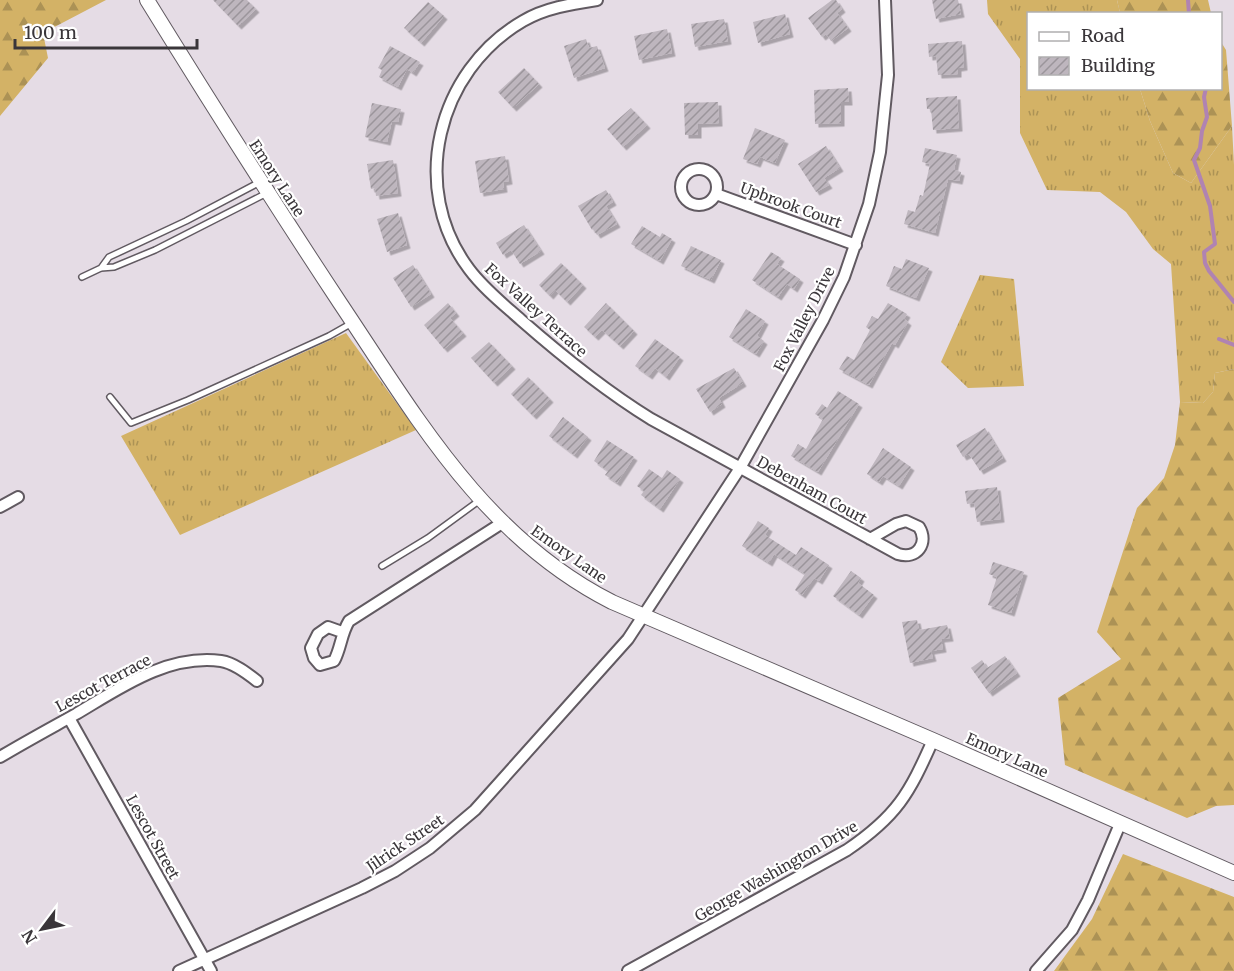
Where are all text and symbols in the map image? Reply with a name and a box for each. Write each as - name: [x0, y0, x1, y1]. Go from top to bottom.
- scale bar: [15, 12, 196, 50]
- legend: [1027, 12, 1222, 90]
- text: 100 m: [24, 21, 77, 44]
- text: Road: [1081, 24, 1125, 47]
- text: Building: [1081, 54, 1155, 77]
- street label: Emory Lane: [245, 136, 309, 220]
- street label: Upbrook Court: [738, 178, 844, 232]
- street label: Fox Valley Terrace: [481, 259, 591, 361]
- street label: Fox Valley Drive: [769, 263, 839, 375]
- street label: Debenham Court: [754, 452, 871, 528]
- street label: Emory Lane: [528, 521, 611, 587]
- street label: Lescot Terrace: [52, 650, 154, 716]
- street label: Emory Lane: [963, 728, 1051, 782]
- street label: Lescot Street: [122, 792, 184, 883]
- street label: Jilrick Street: [362, 810, 448, 876]
- street label: George Washington Drive: [691, 816, 861, 925]
- north arrow: [12, 899, 72, 959]
- text: N: [17, 926, 41, 948]

